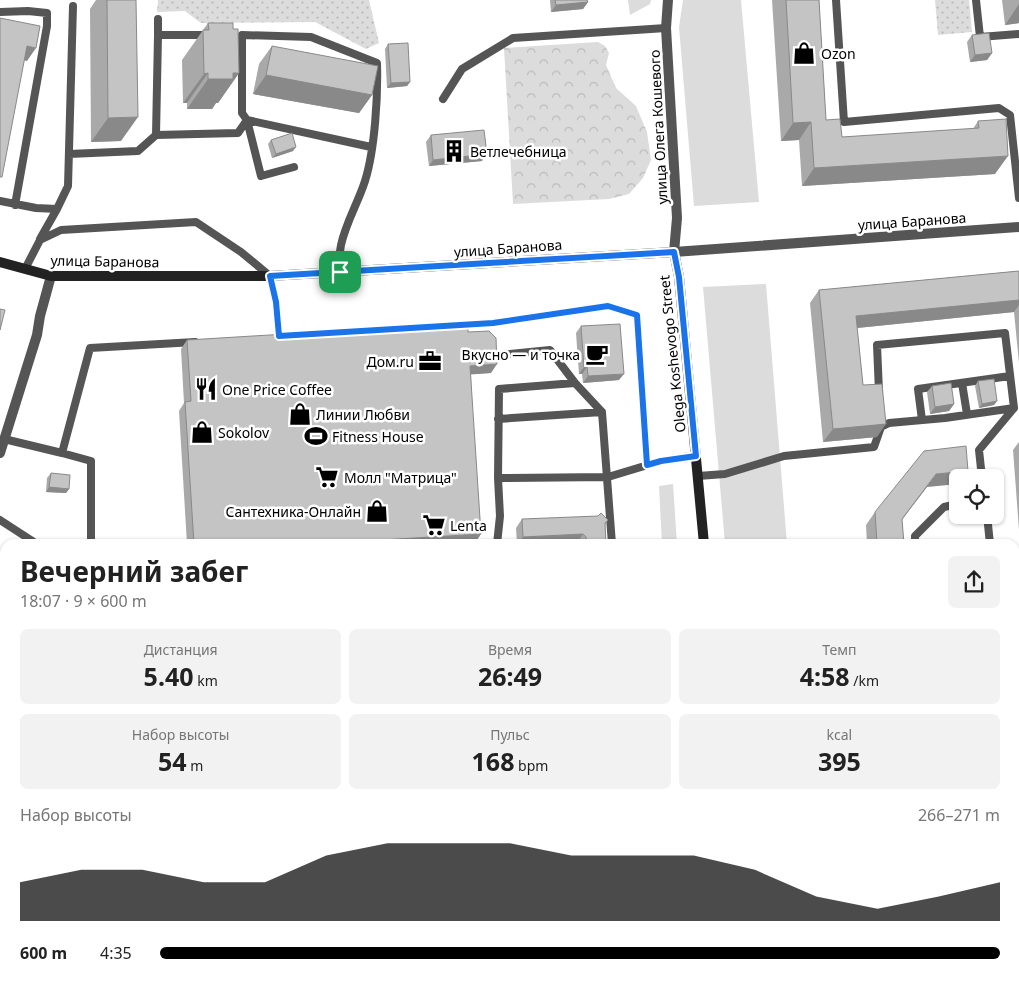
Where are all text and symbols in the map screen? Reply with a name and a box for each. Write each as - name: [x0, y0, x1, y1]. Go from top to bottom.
- shop icon: Ozon: [791, 40, 817, 66]
- place label: Ozon: [821, 44, 856, 63]
- street label: улица Олега Кошевого: [644, 49, 672, 205]
- building icon: Ветлечебница: [441, 138, 467, 164]
- place label: Ветлечебница: [470, 142, 567, 161]
- street label: улица Баранова: [857, 208, 967, 234]
- street label: улица Баранова: [453, 235, 563, 261]
- street label: улица Баранова: [51, 251, 159, 271]
- pin: [319, 251, 361, 293]
- icon: arrive: [326, 258, 354, 286]
- street label: Olega Koshevogo Street: [654, 274, 690, 434]
- cafe icon: Вкусно — и точка: [584, 341, 610, 367]
- place label: Вкусно — и точка: [462, 345, 580, 364]
- office icon: Дом.ru: [417, 348, 443, 374]
- place label: Дом.ru: [367, 352, 414, 371]
- restaurant icon: One Price Coffee: [193, 376, 219, 402]
- place label: One Price Coffee: [222, 380, 332, 399]
- shop icon: Линии Любви: [287, 401, 313, 427]
- place label: Линии Любви: [316, 405, 410, 424]
- shop icon: Sokolov: [189, 419, 215, 445]
- place label: Sokolov: [218, 423, 270, 442]
- sports icon: Fitness House: [303, 423, 329, 449]
- place label: Fitness House: [332, 427, 424, 446]
- supermarket icon: Молл "Матрица": [314, 464, 340, 490]
- place label: Молл "Матрица": [344, 468, 457, 487]
- map controls: [949, 469, 1004, 524]
- button: locate: [949, 469, 1004, 524]
- shop icon: Сантехника-Онлайн: [364, 498, 390, 524]
- place label: Сантехника-Онлайн: [225, 502, 361, 521]
- supermarket icon: Lenta: [421, 512, 447, 538]
- place label: Lenta: [450, 516, 487, 535]
- text: Вечерний забег: [20, 552, 248, 590]
- button: share: [948, 556, 1000, 608]
- text: 18:07 · 9 × 600 m: [20, 590, 147, 612]
- text: Дистанция: [144, 640, 218, 659]
- text: Время: [488, 640, 532, 659]
- text: Темп: [822, 640, 856, 659]
- text: 5.40: [144, 659, 194, 693]
- text: 26:49: [478, 659, 542, 693]
- text: 4:58: [800, 659, 850, 693]
- text: km: [194, 671, 218, 690]
- text: /km: [850, 671, 879, 690]
- text: Набор высоты: [132, 725, 229, 744]
- text: Пульс: [490, 725, 530, 744]
- text: kcal: [826, 725, 852, 744]
- text: 54: [158, 744, 187, 778]
- text: 168: [472, 744, 514, 778]
- text: 395: [818, 744, 861, 778]
- text: m: [187, 756, 203, 775]
- text: bpm: [514, 756, 548, 775]
- text: Набор высоты: [20, 804, 132, 826]
- text: 266–271 m: [918, 804, 1000, 826]
- text: 600 m: [20, 942, 67, 964]
- text: 4:35: [100, 942, 132, 964]

